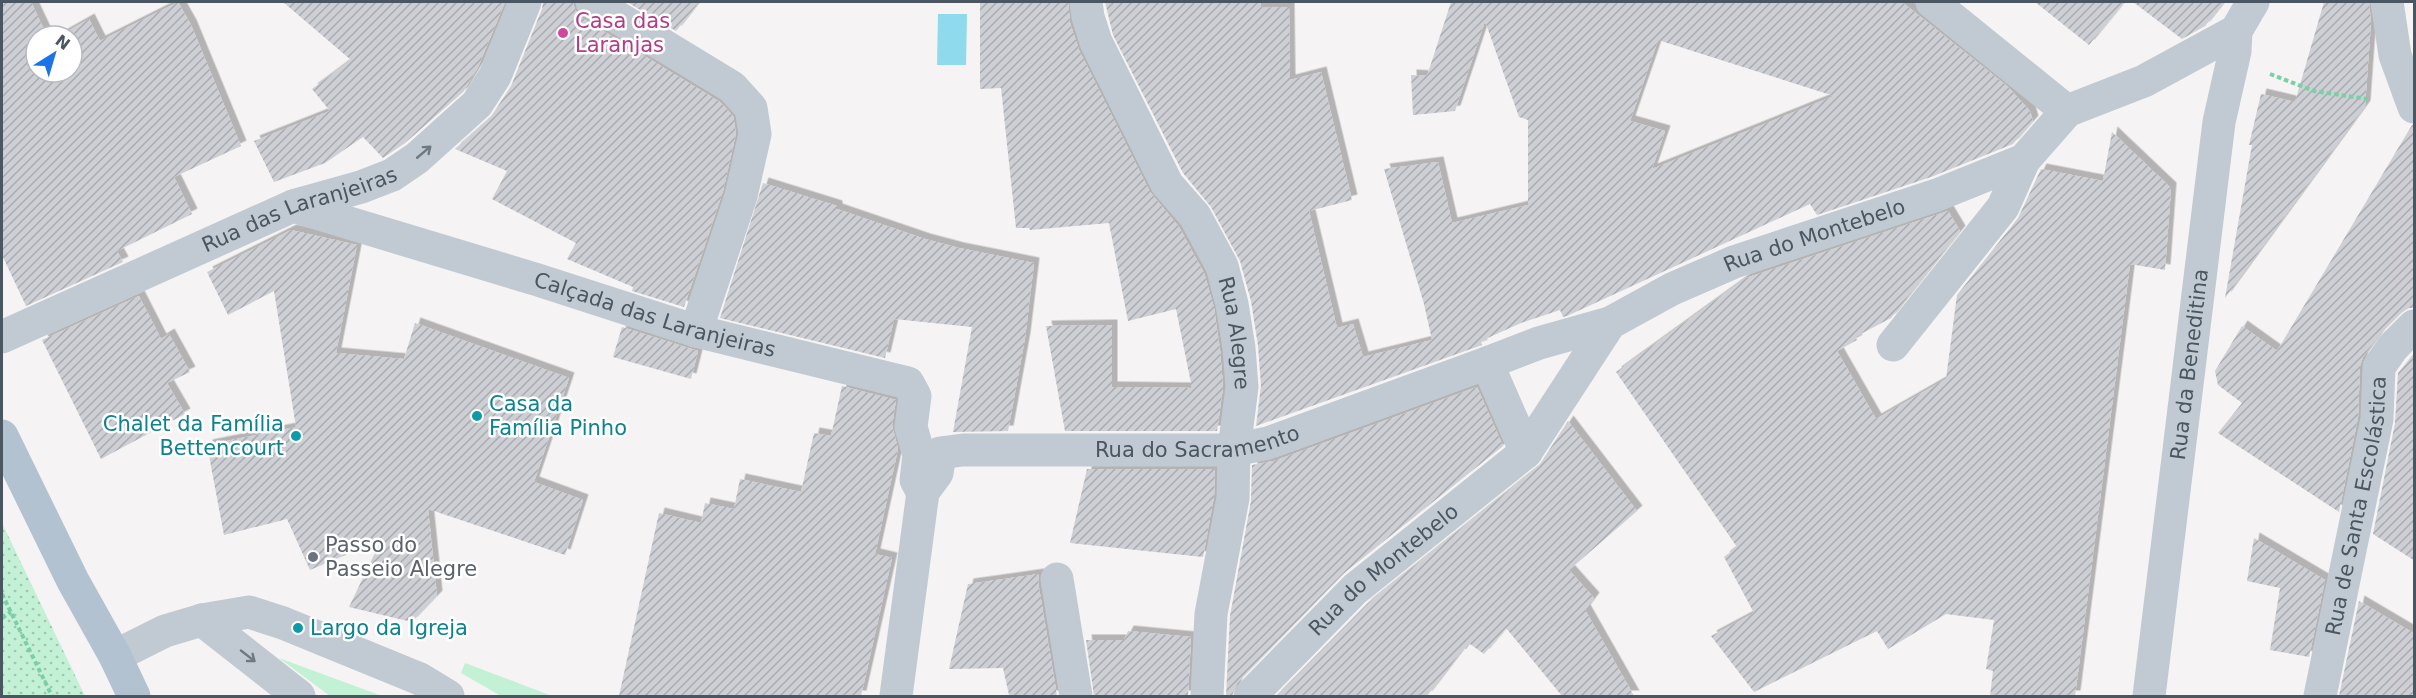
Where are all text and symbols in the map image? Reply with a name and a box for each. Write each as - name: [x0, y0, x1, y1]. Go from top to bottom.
- place label: Casa das Laranjas: [575, 9, 670, 57]
- north arrow: [24, 24, 84, 84]
- marker: Casa das Laranjas: [556, 26, 570, 40]
- text: N: [52, 31, 74, 54]
- one-way arrow: [416, 146, 432, 159]
- street label: Rua das Laranjeiras: [198, 162, 400, 257]
- street label: Rua do Montebelo: [1720, 194, 1908, 277]
- street label: Rua da Beneditina: [2166, 267, 2213, 461]
- street label: Calçada das Laranjeiras: [531, 268, 778, 362]
- street label: Rua Alegre: [1213, 274, 1254, 391]
- street label: Rua de Santa Escolástica: [2321, 376, 2391, 638]
- place label: Casa da Família Pinho: [489, 392, 627, 440]
- marker: Casa da Família Pinho: [470, 409, 484, 423]
- place label: Chalet da Família Bettencourt: [103, 412, 284, 460]
- street label: Rua do Sacramento: [1095, 420, 1303, 462]
- marker: Chalet da Família Bettencourt: [289, 429, 303, 443]
- street label: Rua do Montebelo: [1304, 499, 1463, 641]
- place label: Passo do Passeio Alegre: [325, 533, 477, 581]
- marker: Passo do Passeio Alegre: [306, 550, 320, 564]
- place label: Largo da Igreja: [310, 616, 468, 640]
- marker: Largo da Igreja: [291, 621, 305, 635]
- one-way arrow: [239, 649, 255, 662]

